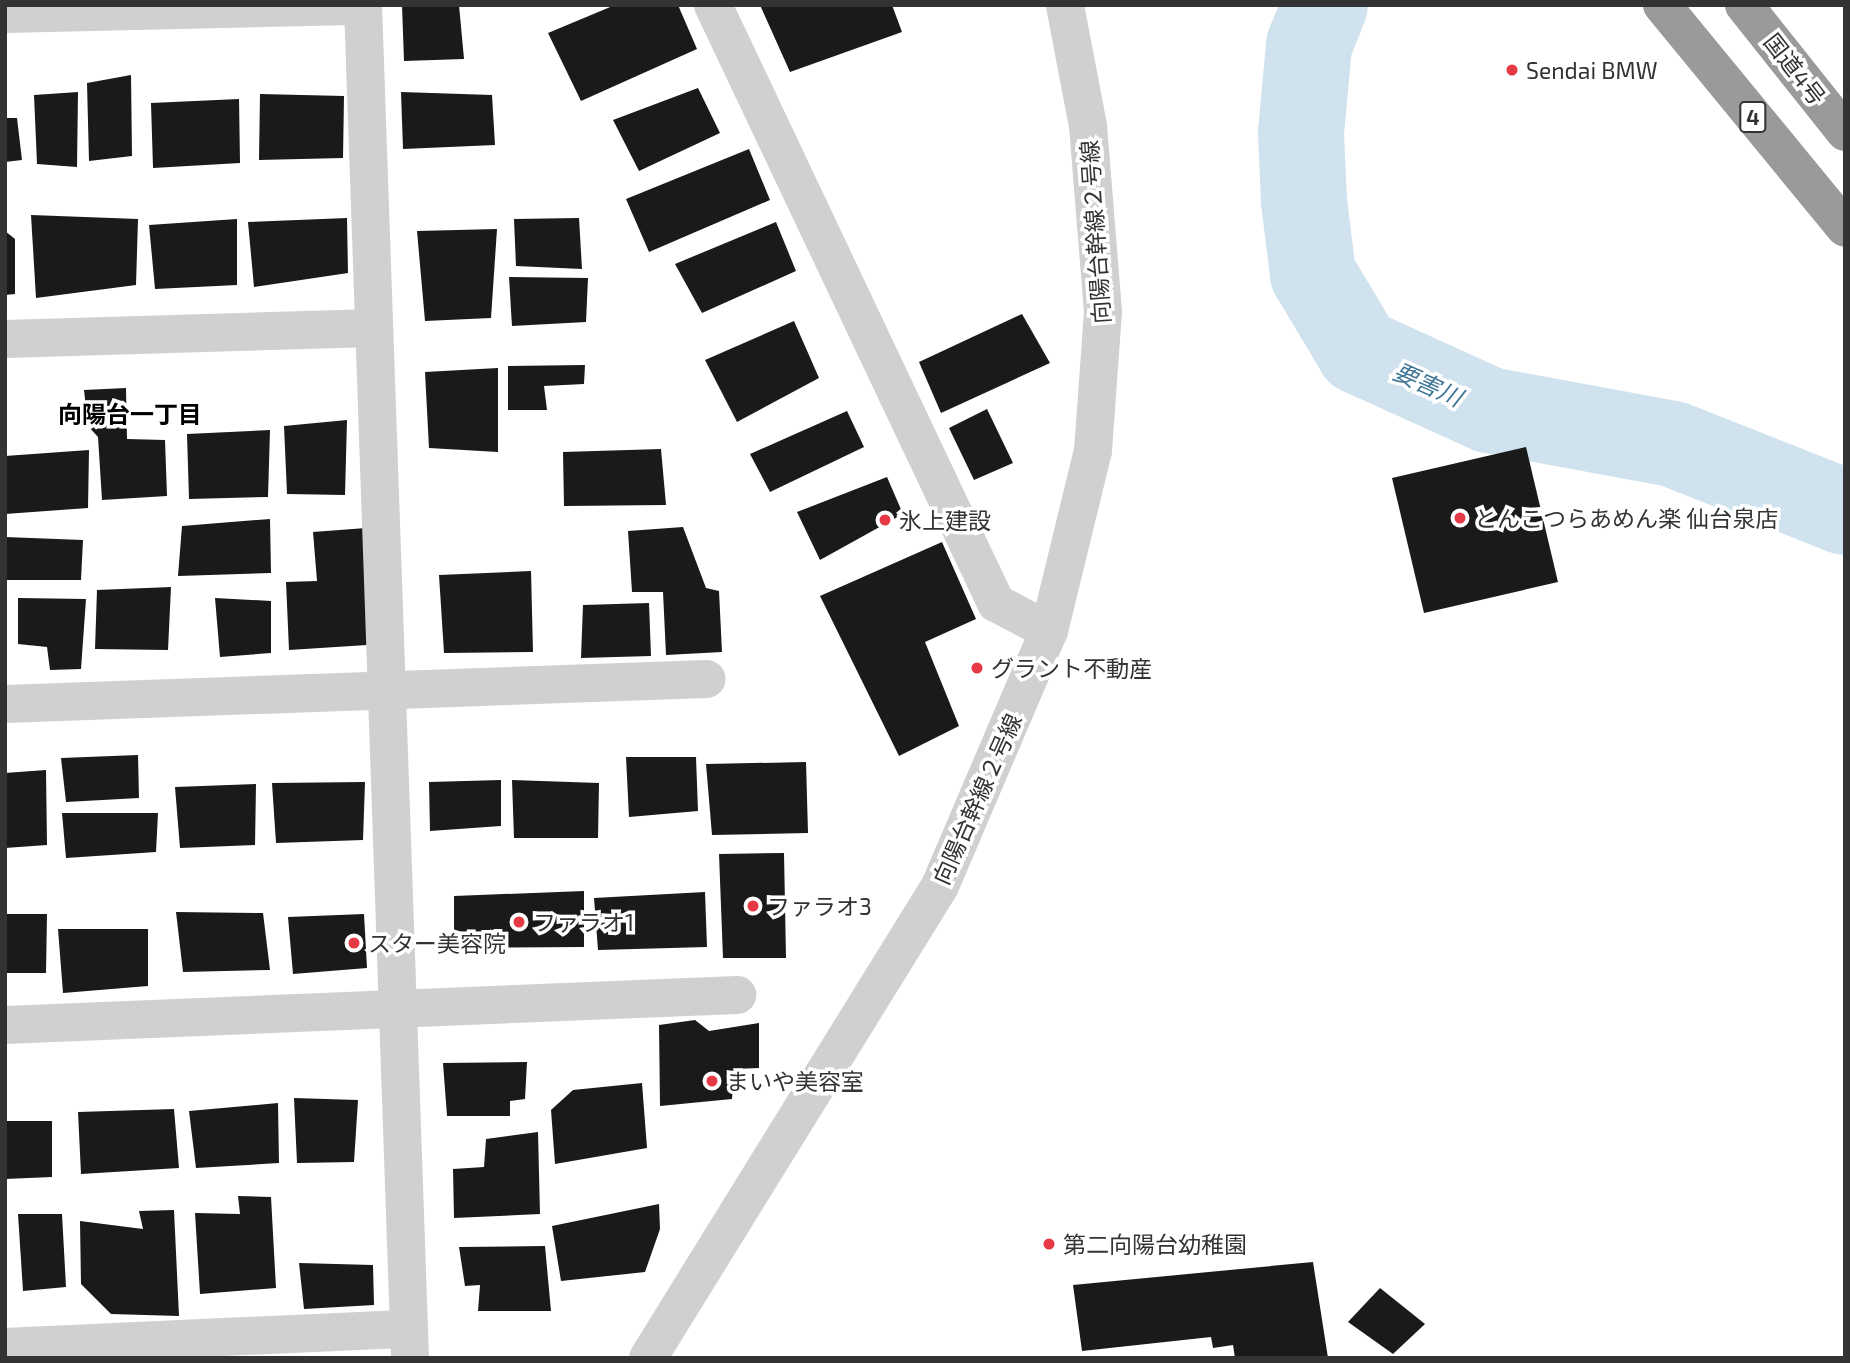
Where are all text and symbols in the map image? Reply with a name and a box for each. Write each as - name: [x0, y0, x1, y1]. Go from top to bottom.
- street label: 国道4号: [1759, 28, 1831, 110]
- place label: Sendai BMW: [1526, 56, 1657, 84]
- marker: Sendai BMW: [1504, 62, 1520, 78]
- road number: 4: [1739, 100, 1767, 134]
- street label: 向陽台幹線２号線: [1075, 139, 1115, 325]
- water label: 要害川: [1389, 356, 1467, 412]
- district label: 向陽台一丁目: [58, 400, 202, 428]
- place label: とんこつらあめん楽 仙台泉店: [1474, 504, 1778, 532]
- place label: 氷上建設: [899, 506, 991, 534]
- marker: とんこつらあめん楽 仙台泉店: [1452, 510, 1468, 526]
- marker: 氷上建設: [877, 512, 893, 528]
- place label: グラント不動産: [991, 654, 1152, 682]
- marker: グラント不動産: [969, 660, 985, 676]
- street label: 向陽台幹線２号線: [927, 709, 1027, 889]
- place label: ファラオ3: [767, 892, 872, 920]
- marker: ファラオ3: [745, 898, 761, 914]
- place label: ファラオ1: [533, 908, 634, 936]
- marker: ファラオ1: [511, 914, 527, 930]
- place label: スター美容院: [368, 929, 506, 957]
- marker: スター美容院: [346, 935, 362, 951]
- place label: まいや美容室: [726, 1067, 864, 1095]
- marker: まいや美容室: [704, 1073, 720, 1089]
- place label: 第二向陽台幼稚園: [1063, 1230, 1247, 1258]
- marker: 第二向陽台幼稚園: [1041, 1236, 1057, 1252]

